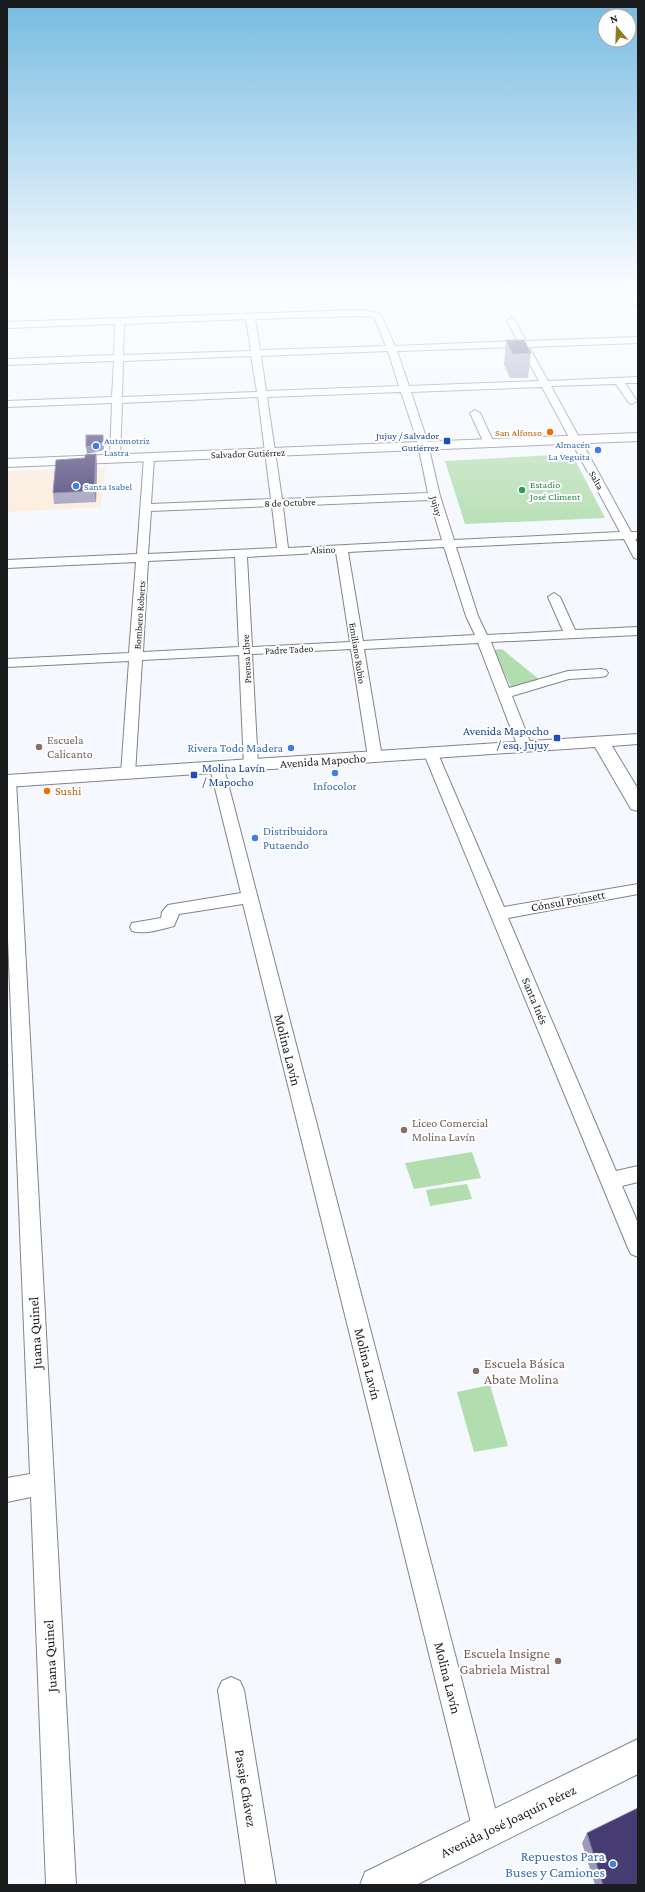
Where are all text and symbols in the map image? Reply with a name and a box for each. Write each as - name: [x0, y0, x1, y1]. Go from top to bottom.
- north arrow: [597, 8, 637, 48]
- text: N: [608, 11, 620, 25]
- place label: San Alfonso: [495, 427, 542, 438]
- marker: San Alfonso: [545, 427, 555, 437]
- place label: Jujuy / Salvador Gutiérrez: [375, 430, 439, 453]
- place label: Automotriz Lastra: [104, 435, 150, 458]
- marker: Jujuy / Salvador Gutiérrez: [442, 436, 452, 446]
- place label: Almacén La Veguita: [548, 439, 591, 462]
- marker: Automotriz Lastra: [91, 441, 101, 451]
- marker: Almacén La Veguita: [593, 445, 603, 455]
- street label: Salvador Gutiérrez: [211, 447, 285, 460]
- street label: Salta: [587, 469, 606, 492]
- place label: Estadio José Climent: [529, 479, 581, 502]
- marker: Santa Isabel: [71, 481, 81, 491]
- place label: Santa Isabel: [84, 481, 133, 492]
- marker: Estadio José Climent: [517, 485, 527, 495]
- street label: Jujuy: [427, 494, 445, 518]
- street label: 8 de Octubre: [264, 496, 316, 509]
- street label: Alsino: [310, 544, 336, 555]
- street label: Bombero Roberts: [132, 580, 147, 650]
- street label: Emiliano Rubio: [347, 622, 368, 684]
- street label: Prensa Libre: [240, 634, 253, 684]
- street label: Padre Tadeo: [264, 643, 314, 656]
- place label: Avenida Mapocho / esq. Jujuy: [463, 724, 549, 752]
- place label: Escuela Calicanto: [47, 733, 93, 761]
- marker: Avenida Mapocho / esq. Jujuy: [552, 733, 562, 743]
- place label: Rivera Todo Madera: [187, 741, 283, 755]
- marker: Escuela Calicanto: [34, 742, 44, 752]
- marker: Rivera Todo Madera: [286, 743, 296, 753]
- street label: Avenida Mapocho: [280, 751, 366, 771]
- place label: Molina Lavín / Mapocho: [202, 761, 266, 789]
- marker: Infocolor: [330, 768, 340, 778]
- marker: Molina Lavín / Mapocho: [189, 770, 199, 780]
- place label: Infocolor: [313, 779, 358, 793]
- place label: Sushi: [55, 784, 81, 798]
- marker: Sushi: [42, 786, 52, 796]
- place label: Distribuidora Putaendo: [263, 824, 328, 852]
- marker: Distribuidora Putaendo: [250, 833, 260, 843]
- street label: Cónsul Poinsett: [530, 887, 607, 914]
- street label: Santa Inés: [519, 976, 551, 1027]
- street label: Molina Lavín: [271, 1012, 305, 1088]
- place label: Liceo Comercial Molina Lavín: [412, 1116, 488, 1144]
- marker: Liceo Comercial Molina Lavín: [399, 1125, 409, 1135]
- street label: Juana Quinel: [25, 1296, 45, 1372]
- street label: Molina Lavín: [351, 1326, 385, 1402]
- place label: Escuela Básica Abate Molina: [484, 1355, 565, 1387]
- marker: Escuela Básica Abate Molina: [471, 1366, 481, 1376]
- street label: Juana Quinel: [40, 1619, 60, 1695]
- street label: Molina Lavín: [431, 1640, 465, 1716]
- place label: Escuela Insigne Gabriela Mistral: [460, 1645, 550, 1677]
- marker: Escuela Insigne Gabriela Mistral: [553, 1656, 563, 1666]
- street label: Pasaje Chávez: [231, 1748, 260, 1828]
- street label: Avenida José Joaquín Pérez: [438, 1781, 578, 1861]
- place label: Repuestos Para Buses y Camiones: [505, 1848, 606, 1880]
- marker: Repuestos Para Buses y Camiones: [608, 1859, 618, 1869]

